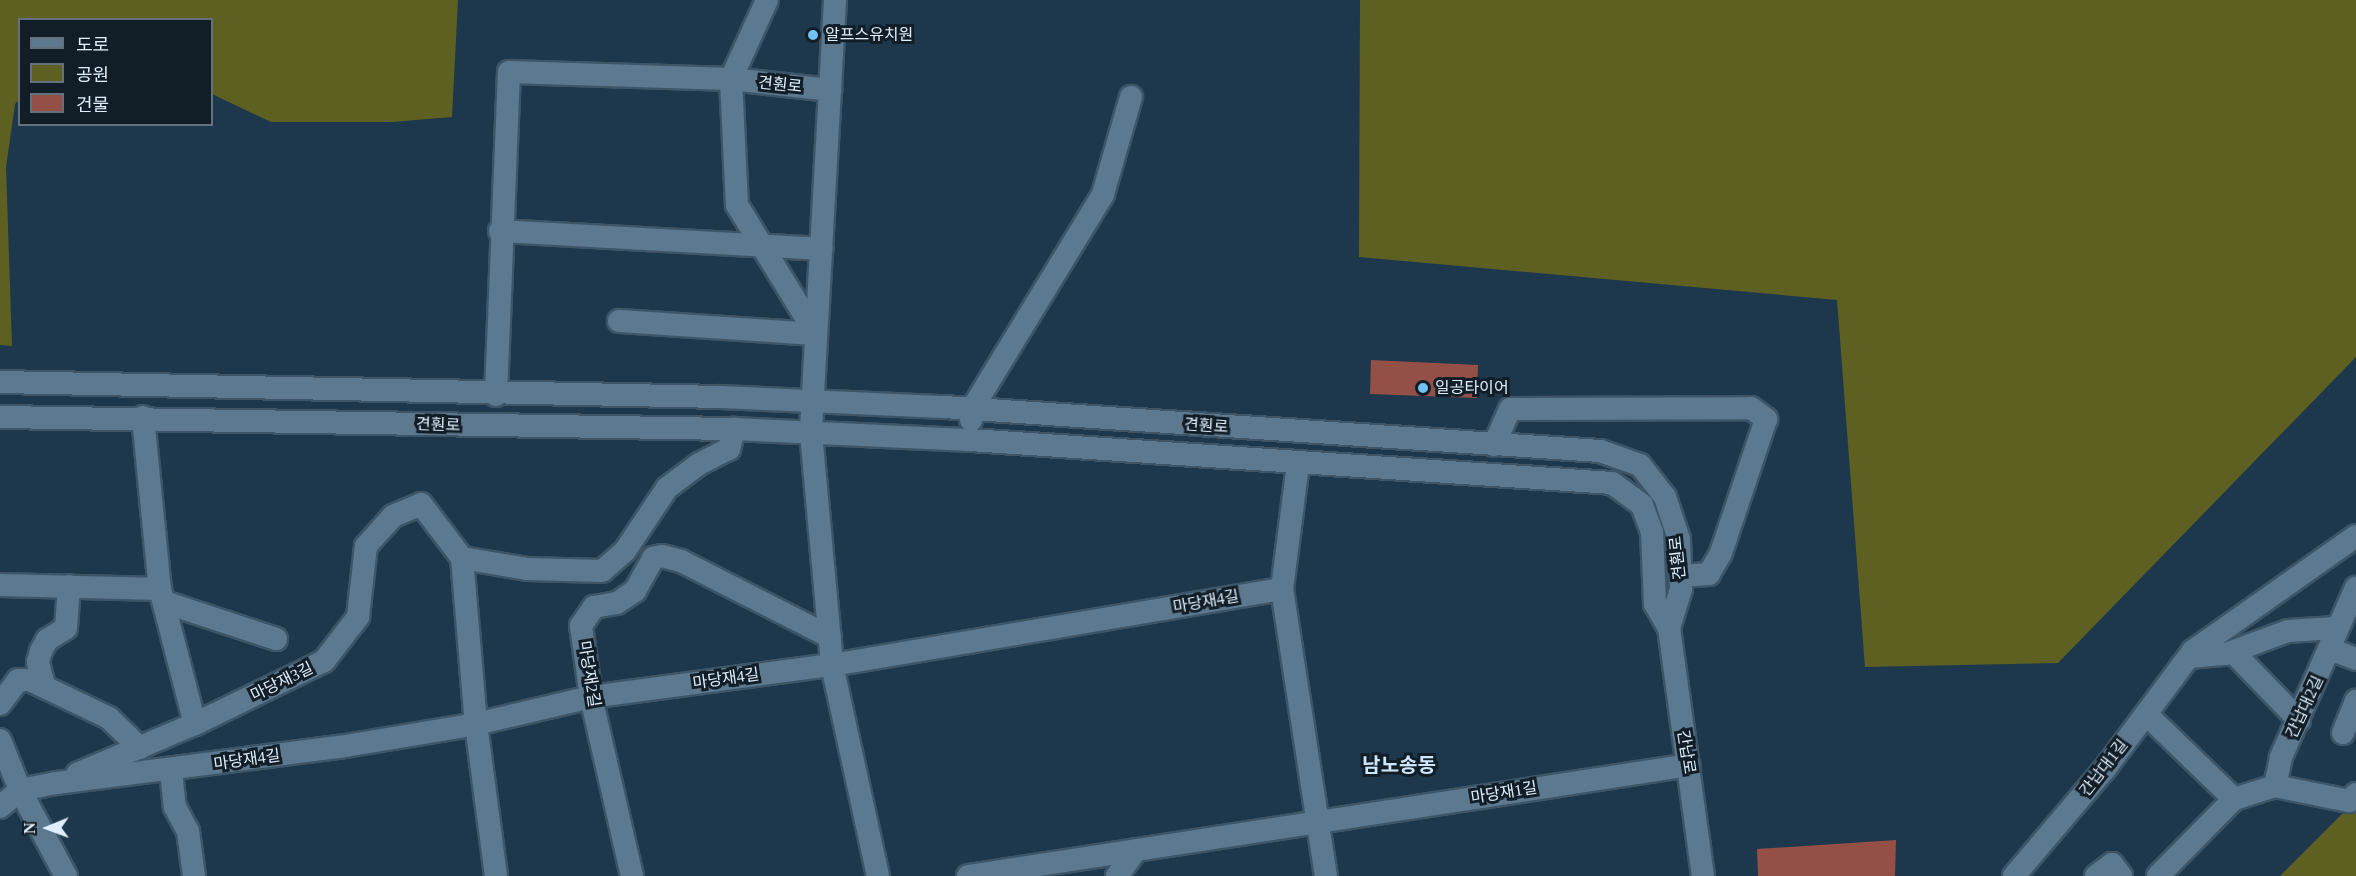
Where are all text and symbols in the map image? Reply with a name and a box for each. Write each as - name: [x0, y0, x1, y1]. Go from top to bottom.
- legend: [18, 18, 213, 126]
- place label: 알프스유치원: [825, 25, 913, 45]
- marker: 알프스유치원: [806, 28, 820, 42]
- text: 도로: [76, 35, 109, 55]
- text: 공원: [76, 65, 109, 85]
- street label: 견훤로: [757, 73, 803, 97]
- text: 건물: [76, 95, 109, 115]
- place label: 일공타이어: [1435, 378, 1509, 398]
- marker: 일공타이어: [1416, 381, 1430, 395]
- street label: 견훤로: [416, 415, 460, 435]
- street label: 견훤로: [1183, 415, 1229, 437]
- street label: 견훤로: [1666, 535, 1690, 581]
- street label: 마당재4길: [1171, 587, 1241, 617]
- street label: 마당재2길: [574, 639, 604, 709]
- street label: 마당재3길: [248, 659, 316, 705]
- street label: 마당재4길: [692, 665, 760, 693]
- street label: 간납대2길: [2282, 673, 2328, 741]
- street label: 간납로: [1673, 729, 1699, 775]
- street label: 간납대1길: [2076, 736, 2132, 800]
- street label: 마당재4길: [213, 746, 281, 774]
- district label: 남노송동: [1362, 753, 1436, 777]
- street label: 마당재1길: [1469, 778, 1539, 808]
- north arrow: [18, 798, 78, 858]
- text: N: [21, 822, 38, 834]

